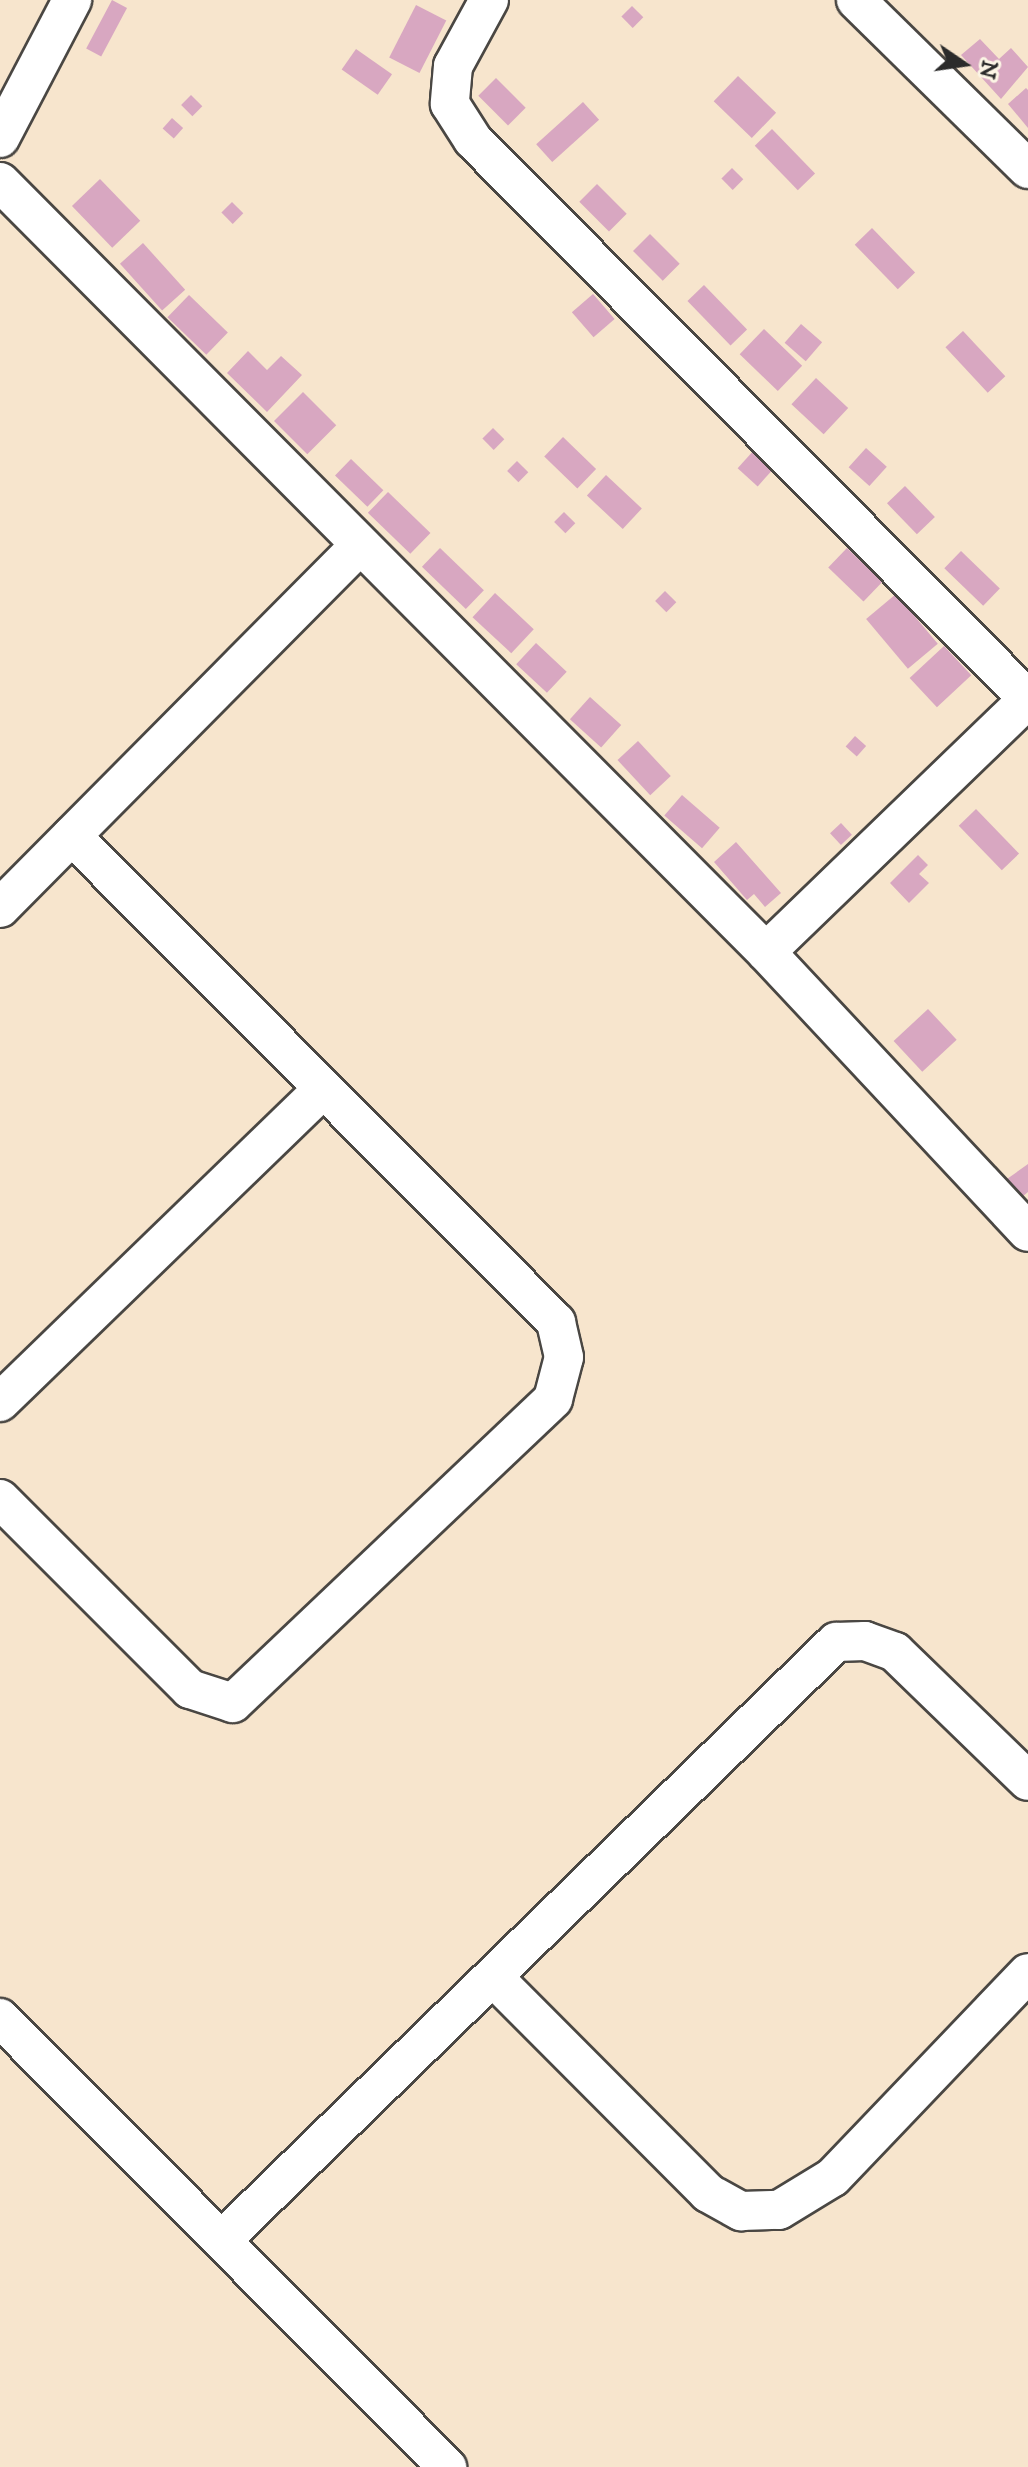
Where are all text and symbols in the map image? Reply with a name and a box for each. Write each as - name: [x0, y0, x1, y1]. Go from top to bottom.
- north arrow: [924, 24, 1004, 104]
- text: N: [973, 58, 1003, 81]

